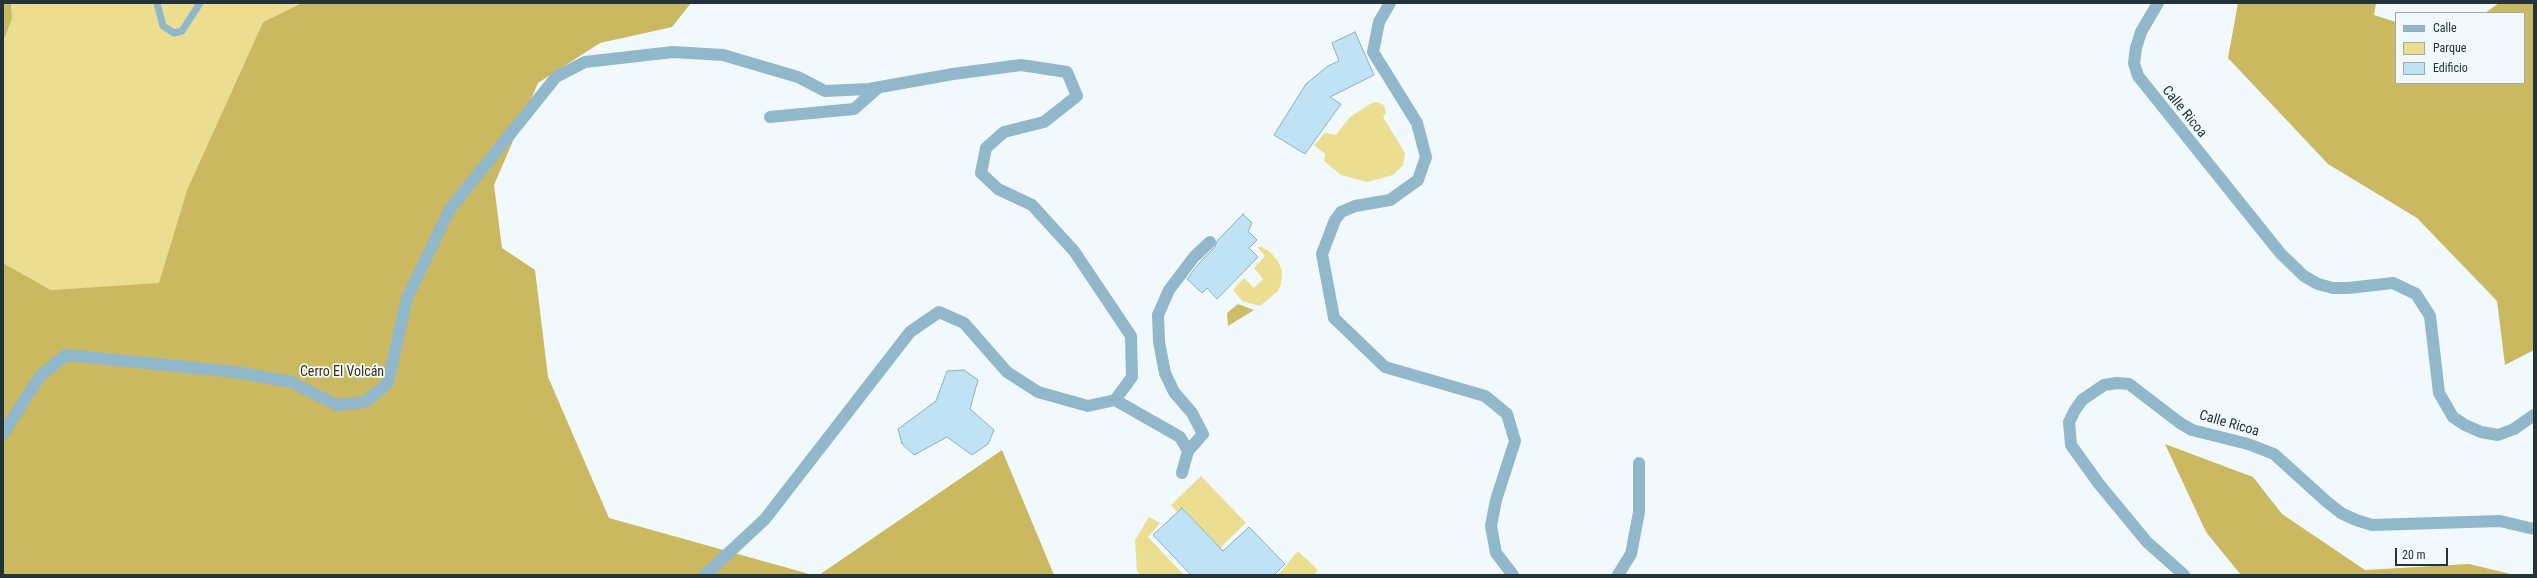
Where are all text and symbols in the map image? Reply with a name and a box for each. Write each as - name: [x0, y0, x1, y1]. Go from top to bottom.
- legend: [2395, 12, 2525, 84]
- text: Calle: [2433, 21, 2457, 35]
- text: Parque: [2433, 41, 2466, 55]
- text: Edificio: [2433, 61, 2468, 75]
- street label: Calle Ricoa: [2158, 83, 2210, 141]
- park label: Cerro El Volcán: [300, 364, 384, 380]
- street label: Calle Ricoa: [2197, 407, 2261, 441]
- scale bar: [2397, 540, 2450, 566]
- text: 20 m: [2402, 548, 2426, 562]

